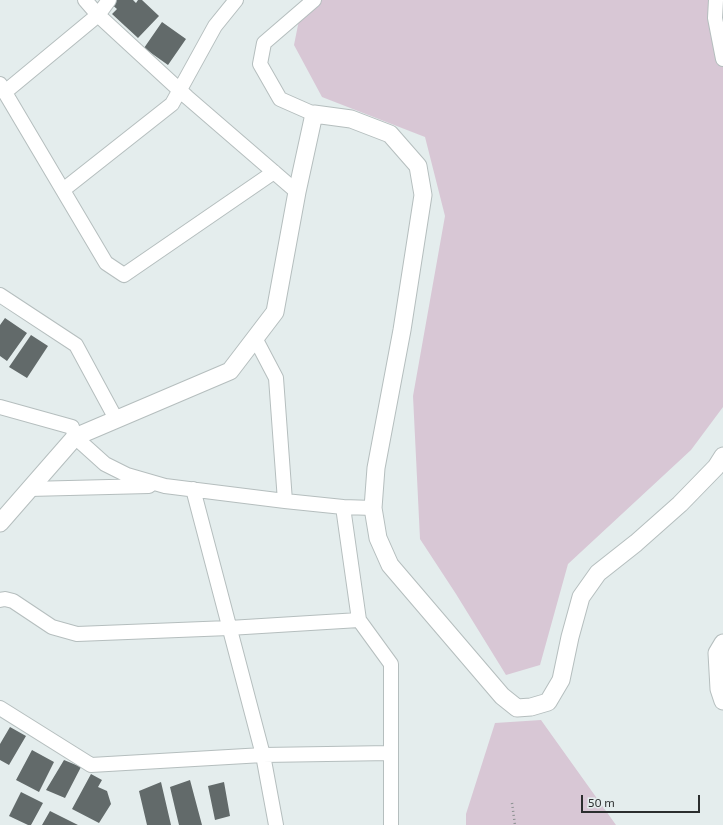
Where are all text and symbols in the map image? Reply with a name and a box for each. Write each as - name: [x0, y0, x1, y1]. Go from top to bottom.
- scale bar: [583, 787, 702, 813]
- text: 50 m: [588, 795, 615, 809]

